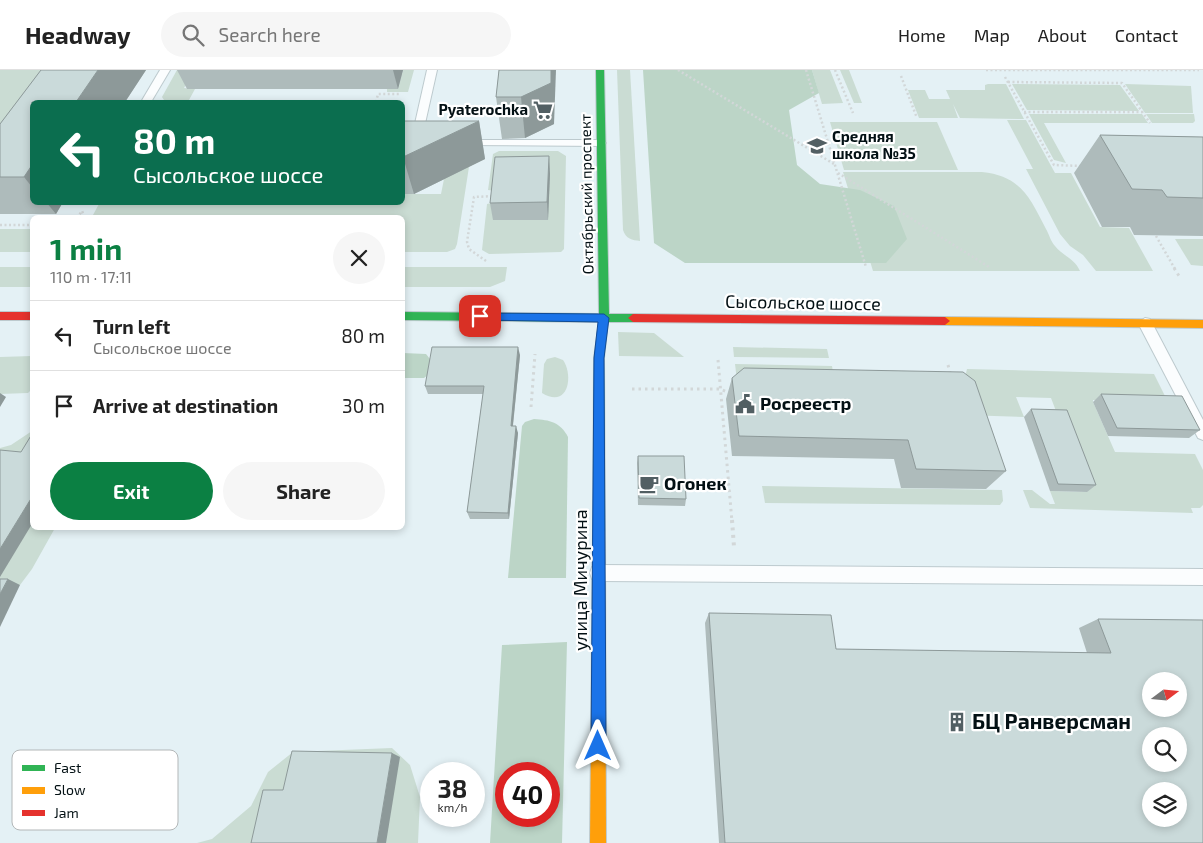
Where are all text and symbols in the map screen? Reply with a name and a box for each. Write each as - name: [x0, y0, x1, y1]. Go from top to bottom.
- search box: [161, 12, 511, 57]
- text: Headway: [25, 20, 131, 49]
- icon: search: [179, 21, 207, 49]
- text: Search here: [219, 23, 321, 46]
- text: Home: [898, 24, 946, 46]
- text: Map: [974, 24, 1010, 46]
- text: About: [1038, 24, 1087, 46]
- text: Contact: [1115, 24, 1178, 46]
- supermarket icon: Pyaterochka: [532, 99, 554, 121]
- place label: Pyaterochka: [438, 100, 528, 119]
- street label: Октябрьский проспект: [576, 114, 596, 274]
- text: 80 m: [133, 119, 215, 161]
- icon: left: [50, 120, 115, 185]
- place label: Средняя школа №35: [832, 127, 916, 162]
- school or university icon: Средняя школа №35: [806, 135, 828, 157]
- text: Сысольское шоссе: [133, 161, 324, 187]
- text: 1 min: [50, 230, 122, 266]
- button: close: [333, 232, 385, 284]
- text: 110 m · 17:11: [50, 267, 132, 286]
- street label: Сысольское шоссе: [725, 290, 881, 314]
- pin: [459, 295, 501, 337]
- icon: arrive: [466, 302, 494, 330]
- text: Turn left: [93, 315, 170, 338]
- icon: left: [50, 322, 78, 350]
- text: 80 m: [341, 324, 385, 347]
- text: Сысольское шоссе: [93, 338, 232, 357]
- icon: arrive: [50, 392, 78, 420]
- place label: Росреестр: [760, 392, 852, 414]
- public building icon: Росреестр: [734, 393, 756, 415]
- text: Arrive at destination: [93, 394, 278, 417]
- text: 30 m: [342, 394, 385, 417]
- button: Exit: [50, 462, 213, 520]
- button: Share: [223, 462, 385, 520]
- place label: Огонек: [664, 472, 727, 494]
- cafe icon: Огонек: [638, 473, 660, 495]
- street label: улица Мичурина: [569, 509, 591, 651]
- north arrow: [1142, 672, 1188, 718]
- map controls: [1142, 672, 1187, 827]
- place label: БЦ Ранверсман: [972, 708, 1131, 733]
- building icon: БЦ Ранверсман: [946, 711, 968, 733]
- position arrow: [571, 719, 623, 771]
- button: search: [1142, 727, 1187, 772]
- legend: [12, 750, 178, 830]
- text: Fast: [54, 759, 81, 776]
- speed limit sign: 40: [495, 762, 560, 827]
- text: 38: [438, 773, 467, 803]
- text: Slow: [54, 781, 86, 798]
- button: layers: [1142, 782, 1187, 827]
- text: km/h: [438, 800, 467, 814]
- text: Jam: [54, 804, 79, 821]

